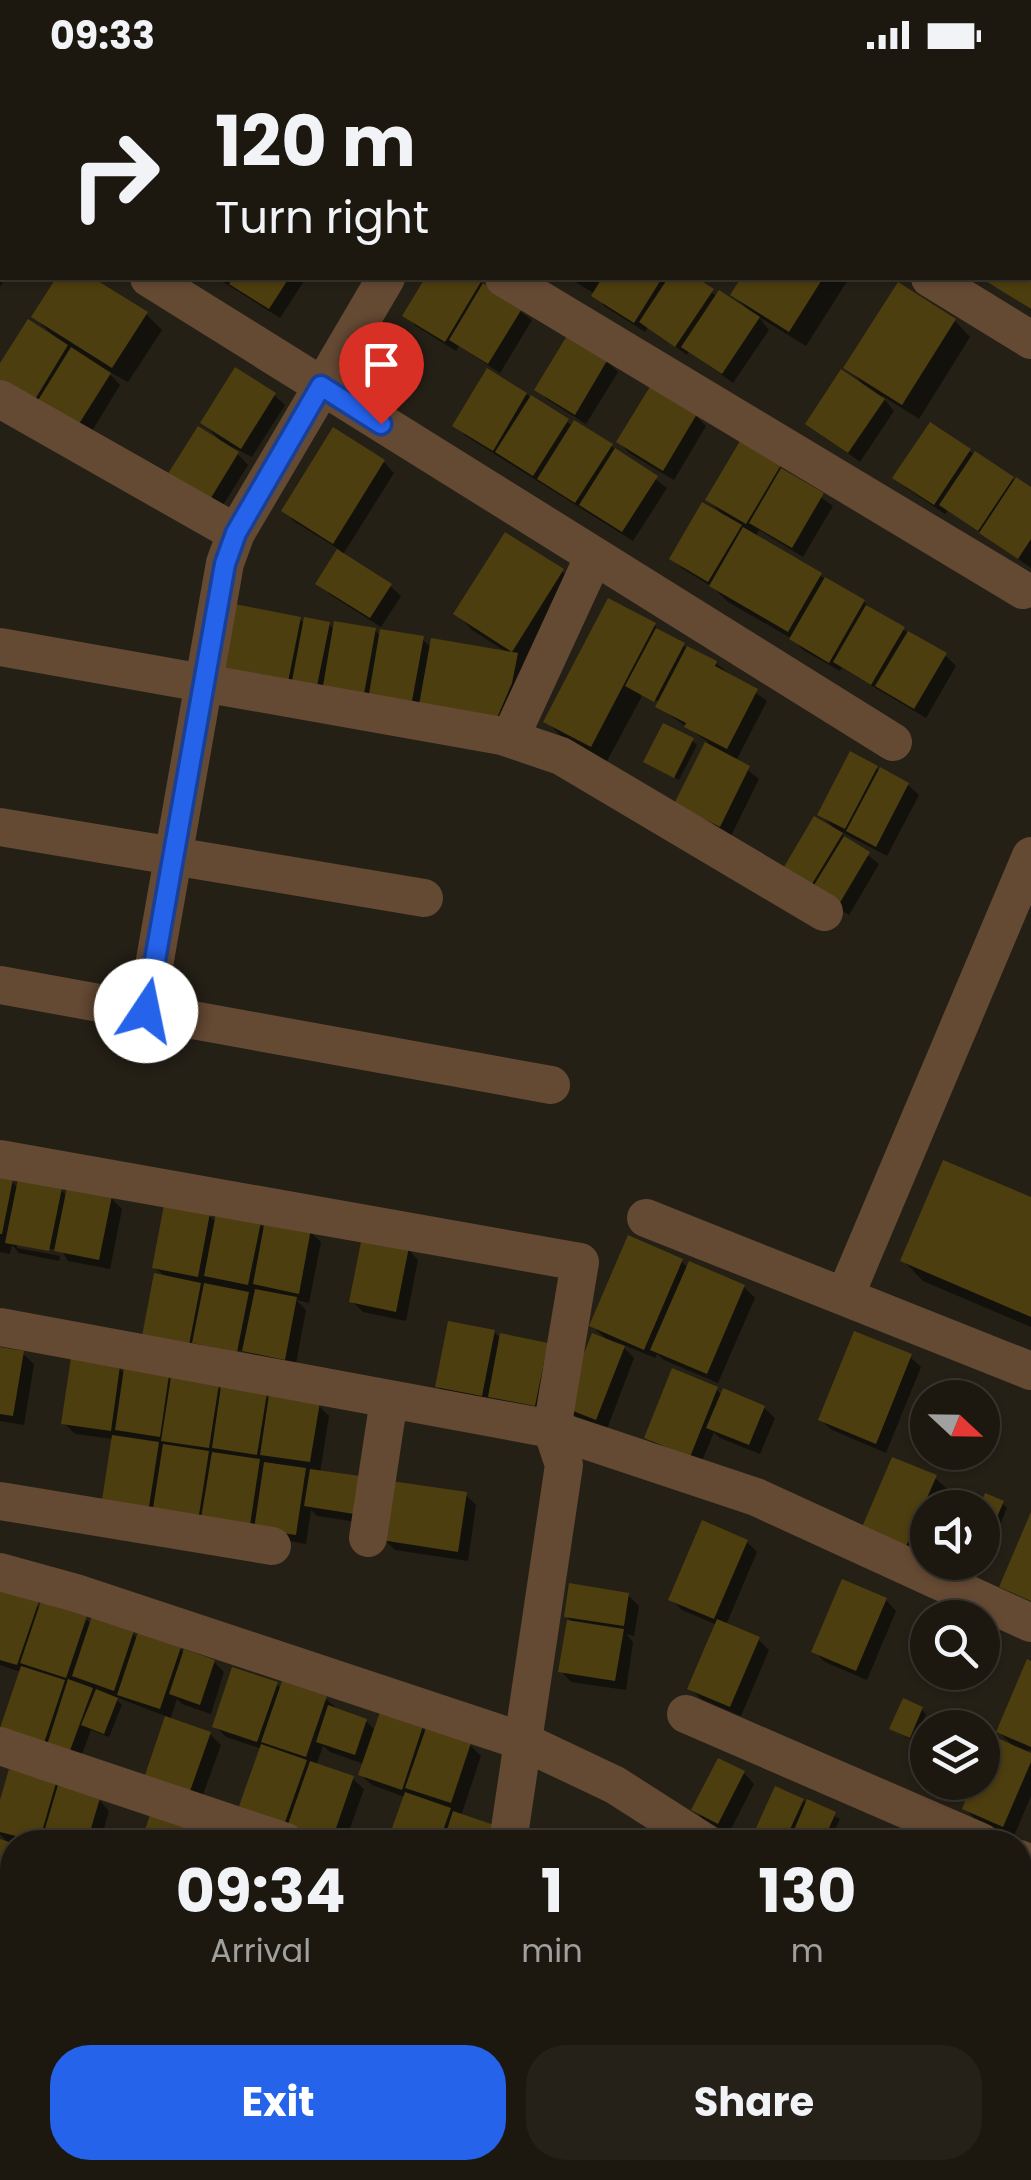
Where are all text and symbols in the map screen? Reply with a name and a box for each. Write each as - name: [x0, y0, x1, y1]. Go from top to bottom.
- text: 09:33: [50, 9, 155, 62]
- text: 120 m: [215, 92, 416, 191]
- icon: right: [50, 110, 180, 240]
- text: Turn right: [215, 186, 429, 249]
- pin: [339, 322, 424, 425]
- icon: arrive: [354, 337, 409, 392]
- position arrow: [94, 959, 198, 1063]
- north arrow: [910, 1380, 1000, 1470]
- map controls: [910, 1380, 1000, 1800]
- button: sound: [910, 1490, 1000, 1580]
- button: search: [910, 1600, 1000, 1690]
- button: layers: [910, 1710, 1000, 1800]
- text: 09:34: [176, 1849, 346, 1933]
- text: 1: [541, 1849, 563, 1933]
- text: 130: [758, 1849, 856, 1933]
- text: Arrival: [210, 1928, 311, 1973]
- text: min: [521, 1928, 583, 1973]
- text: m: [791, 1928, 824, 1973]
- button: Exit: [50, 2045, 506, 2160]
- button: Share: [526, 2045, 982, 2160]

